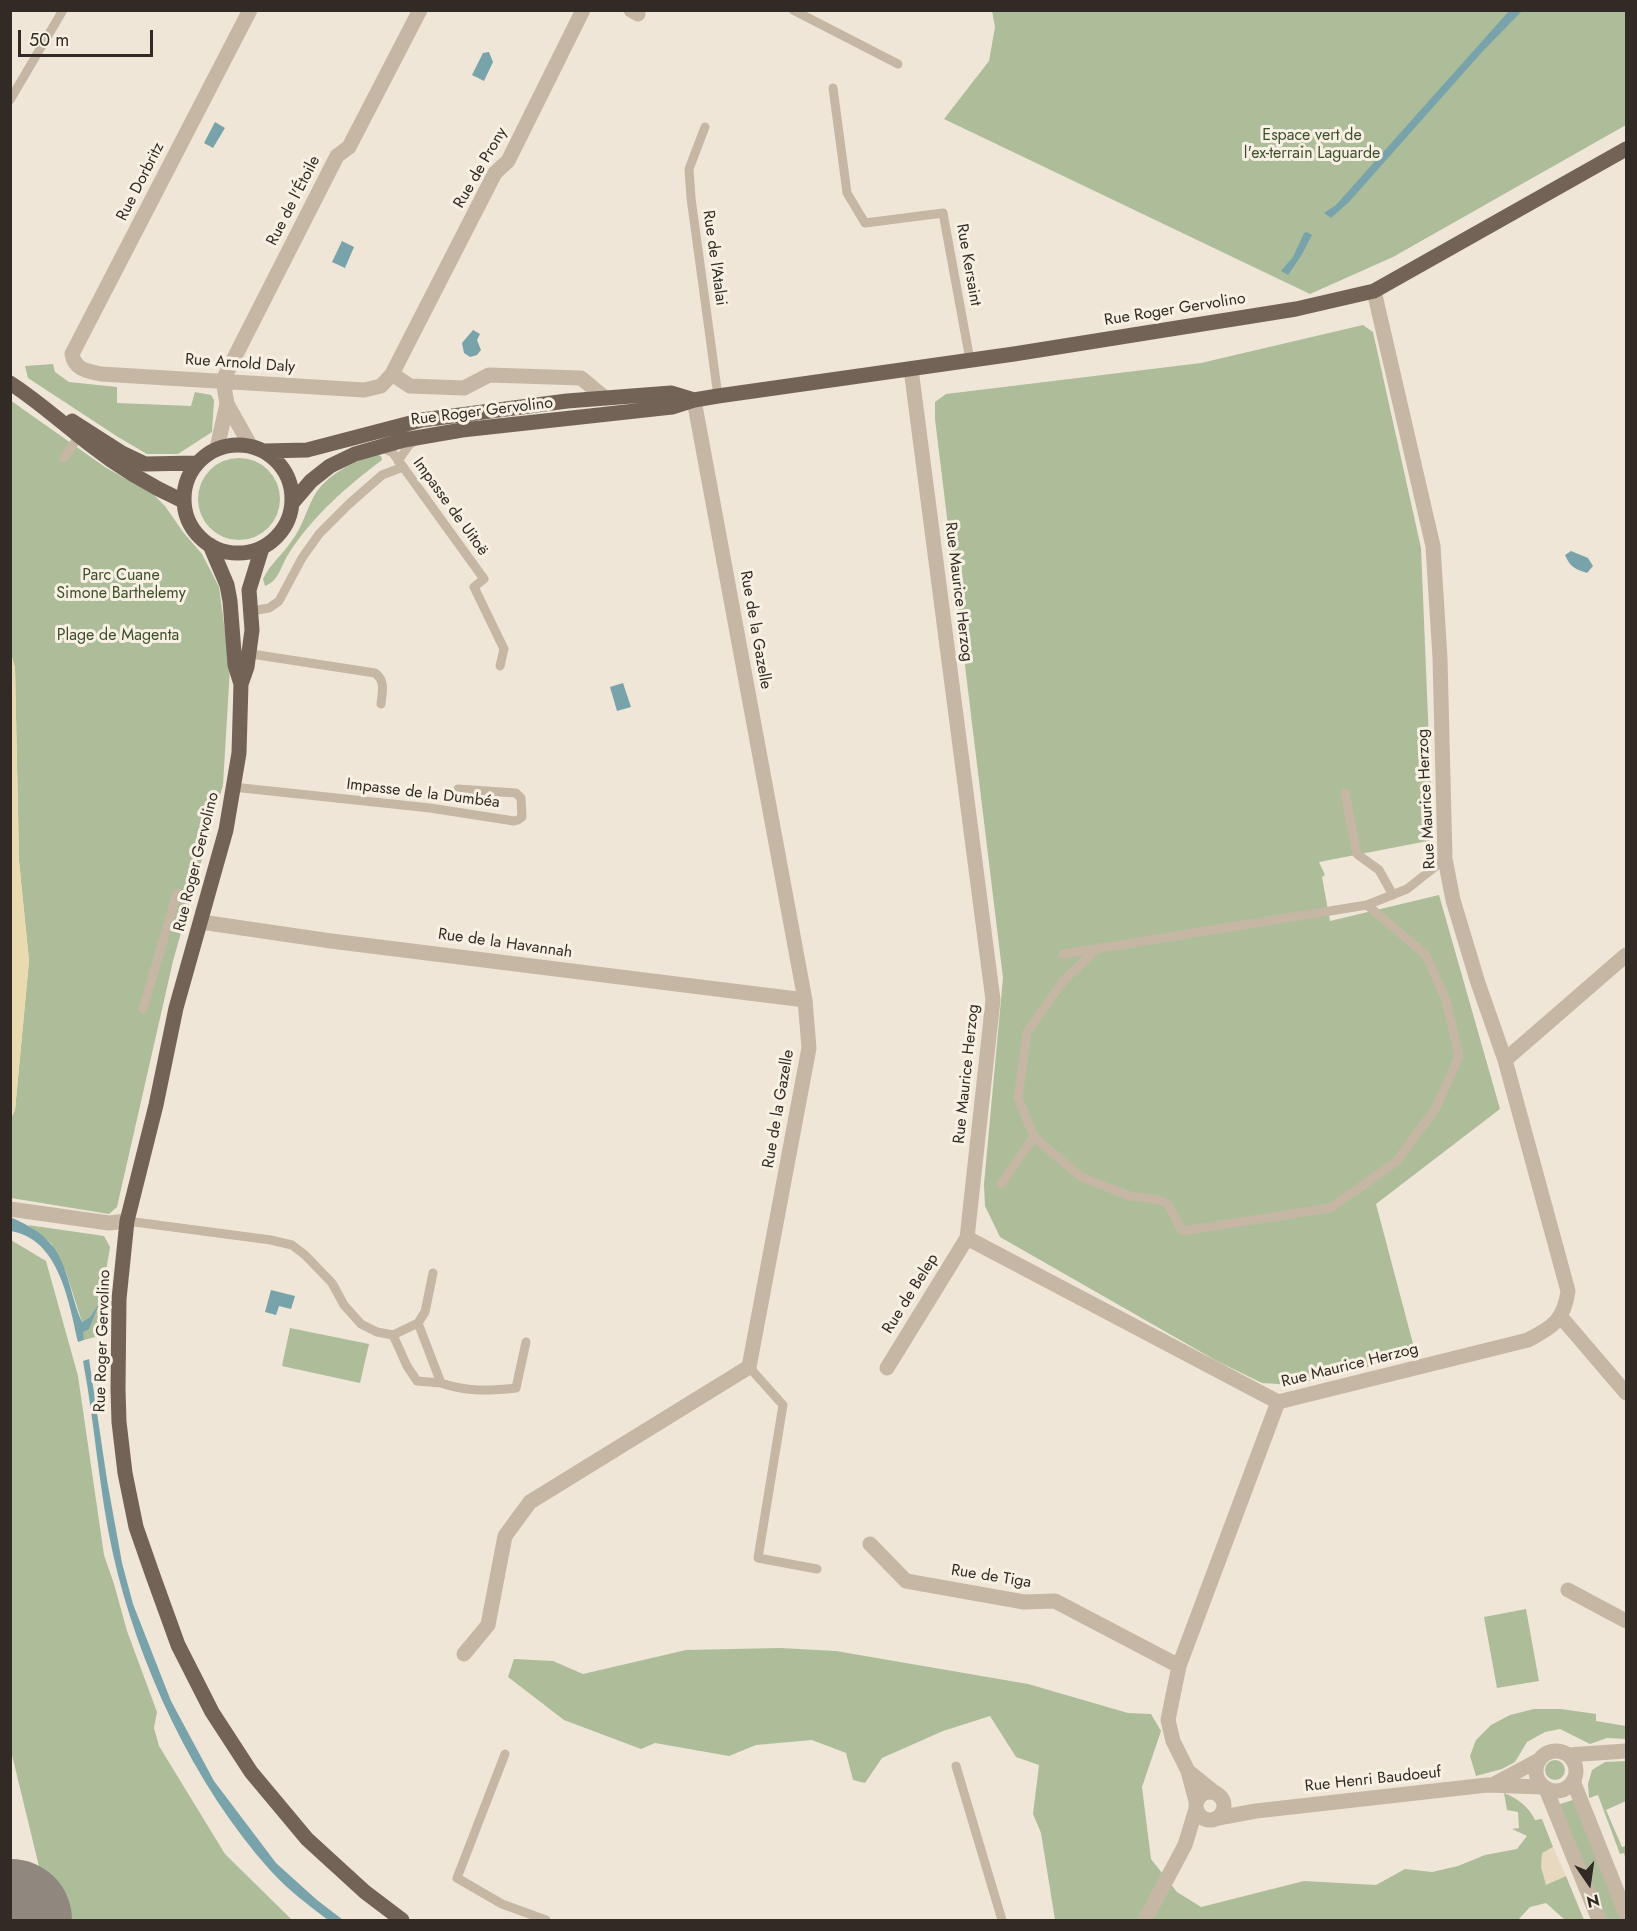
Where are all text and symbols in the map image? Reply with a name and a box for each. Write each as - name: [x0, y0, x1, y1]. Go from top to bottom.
- scale bar: [21, 18, 156, 56]
- text: 50 m: [29, 27, 69, 53]
- street label: Rue de Prony: [450, 124, 512, 212]
- park label: Espace vert de l'ex-terrain Laguarde: [1244, 126, 1380, 164]
- street label: Rue Dorbritz: [113, 140, 169, 224]
- street label: Rue de l'Étoile: [263, 153, 325, 249]
- street label: Rue de l'Atalai: [698, 209, 730, 307]
- street label: Rue Kersaint: [951, 222, 985, 308]
- street label: Rue Roger Gervolino: [1103, 289, 1247, 331]
- street label: Rue Arnold Daly: [184, 351, 296, 377]
- street label: Rue Roger Gervolino: [410, 394, 554, 430]
- street label: Impasse de Uitoë: [408, 454, 492, 560]
- street label: Rue Maurice Herzog: [940, 521, 976, 663]
- park label: Parc Cuane Simone Barthelemy: [56, 566, 186, 604]
- street label: Rue de la Gazelle: [735, 569, 775, 691]
- park label: Plage de Magenta: [57, 626, 179, 646]
- street label: Rue Maurice Herzog: [1414, 728, 1440, 870]
- street label: Impasse de la Dumbéa: [345, 775, 501, 813]
- street label: Rue Roger Gervolino: [170, 790, 224, 934]
- street label: Rue de la Havannah: [437, 925, 573, 963]
- street label: Rue Maurice Herzog: [950, 1003, 984, 1145]
- street label: Rue de la Gazelle: [759, 1048, 799, 1170]
- street label: Rue de Belep: [879, 1250, 943, 1338]
- street label: Rue Roger Gervolino: [91, 1269, 115, 1413]
- street label: Rue Maurice Herzog: [1280, 1340, 1420, 1392]
- street label: Rue de Tiga: [950, 1561, 1032, 1593]
- street label: Rue Henri Baudoeuf: [1304, 1763, 1442, 1797]
- north arrow: [1559, 1853, 1619, 1913]
- text: N: [1584, 1888, 1602, 1914]

